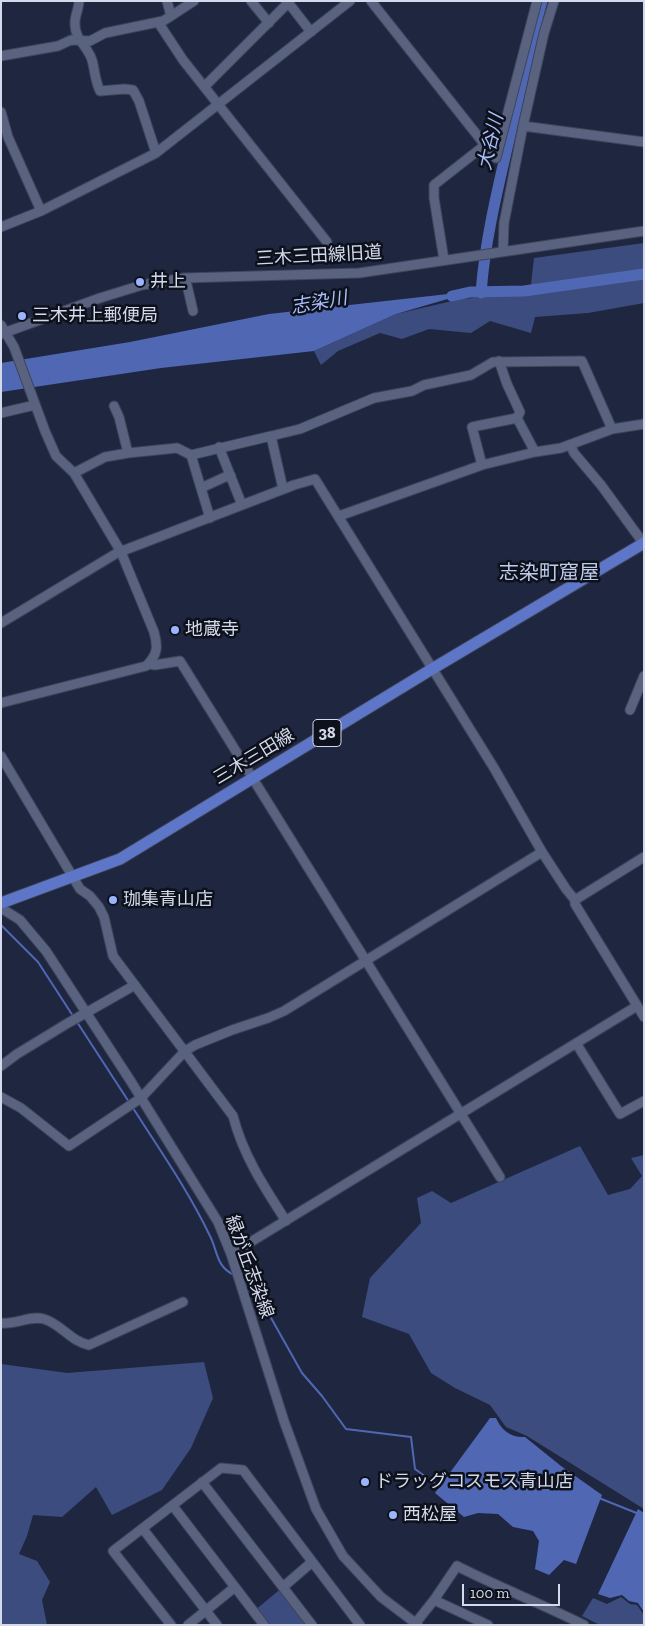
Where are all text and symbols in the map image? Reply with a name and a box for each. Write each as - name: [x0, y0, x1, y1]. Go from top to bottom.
- water label: 大谷川: [473, 112, 509, 172]
- street label: 三木三田線旧道: [256, 242, 382, 270]
- place label: 井上: [150, 271, 186, 293]
- marker: 井上: [134, 276, 146, 288]
- water label: 志染川: [289, 287, 349, 319]
- place label: 三木井上郵便局: [32, 305, 158, 327]
- marker: 三木井上郵便局: [16, 310, 28, 322]
- district label: 志染町窟屋: [499, 561, 599, 585]
- place label: 地蔵寺: [185, 619, 239, 641]
- marker: 地蔵寺: [169, 624, 181, 636]
- road number: 38: [313, 720, 341, 746]
- street label: 三木三田線: [210, 725, 298, 789]
- place label: 珈集青山店: [123, 889, 213, 911]
- marker: 珈集青山店: [107, 894, 119, 906]
- street label: 緑が丘志染線: [220, 1213, 278, 1321]
- place label: ドラッグコスモス青山店: [375, 1471, 573, 1493]
- marker: ドラッグコスモス青山店: [359, 1476, 371, 1488]
- place label: 西松屋: [403, 1504, 457, 1526]
- marker: 西松屋: [387, 1509, 399, 1521]
- scale bar: [465, 1574, 562, 1606]
- text: 100 m: [470, 1584, 509, 1602]

